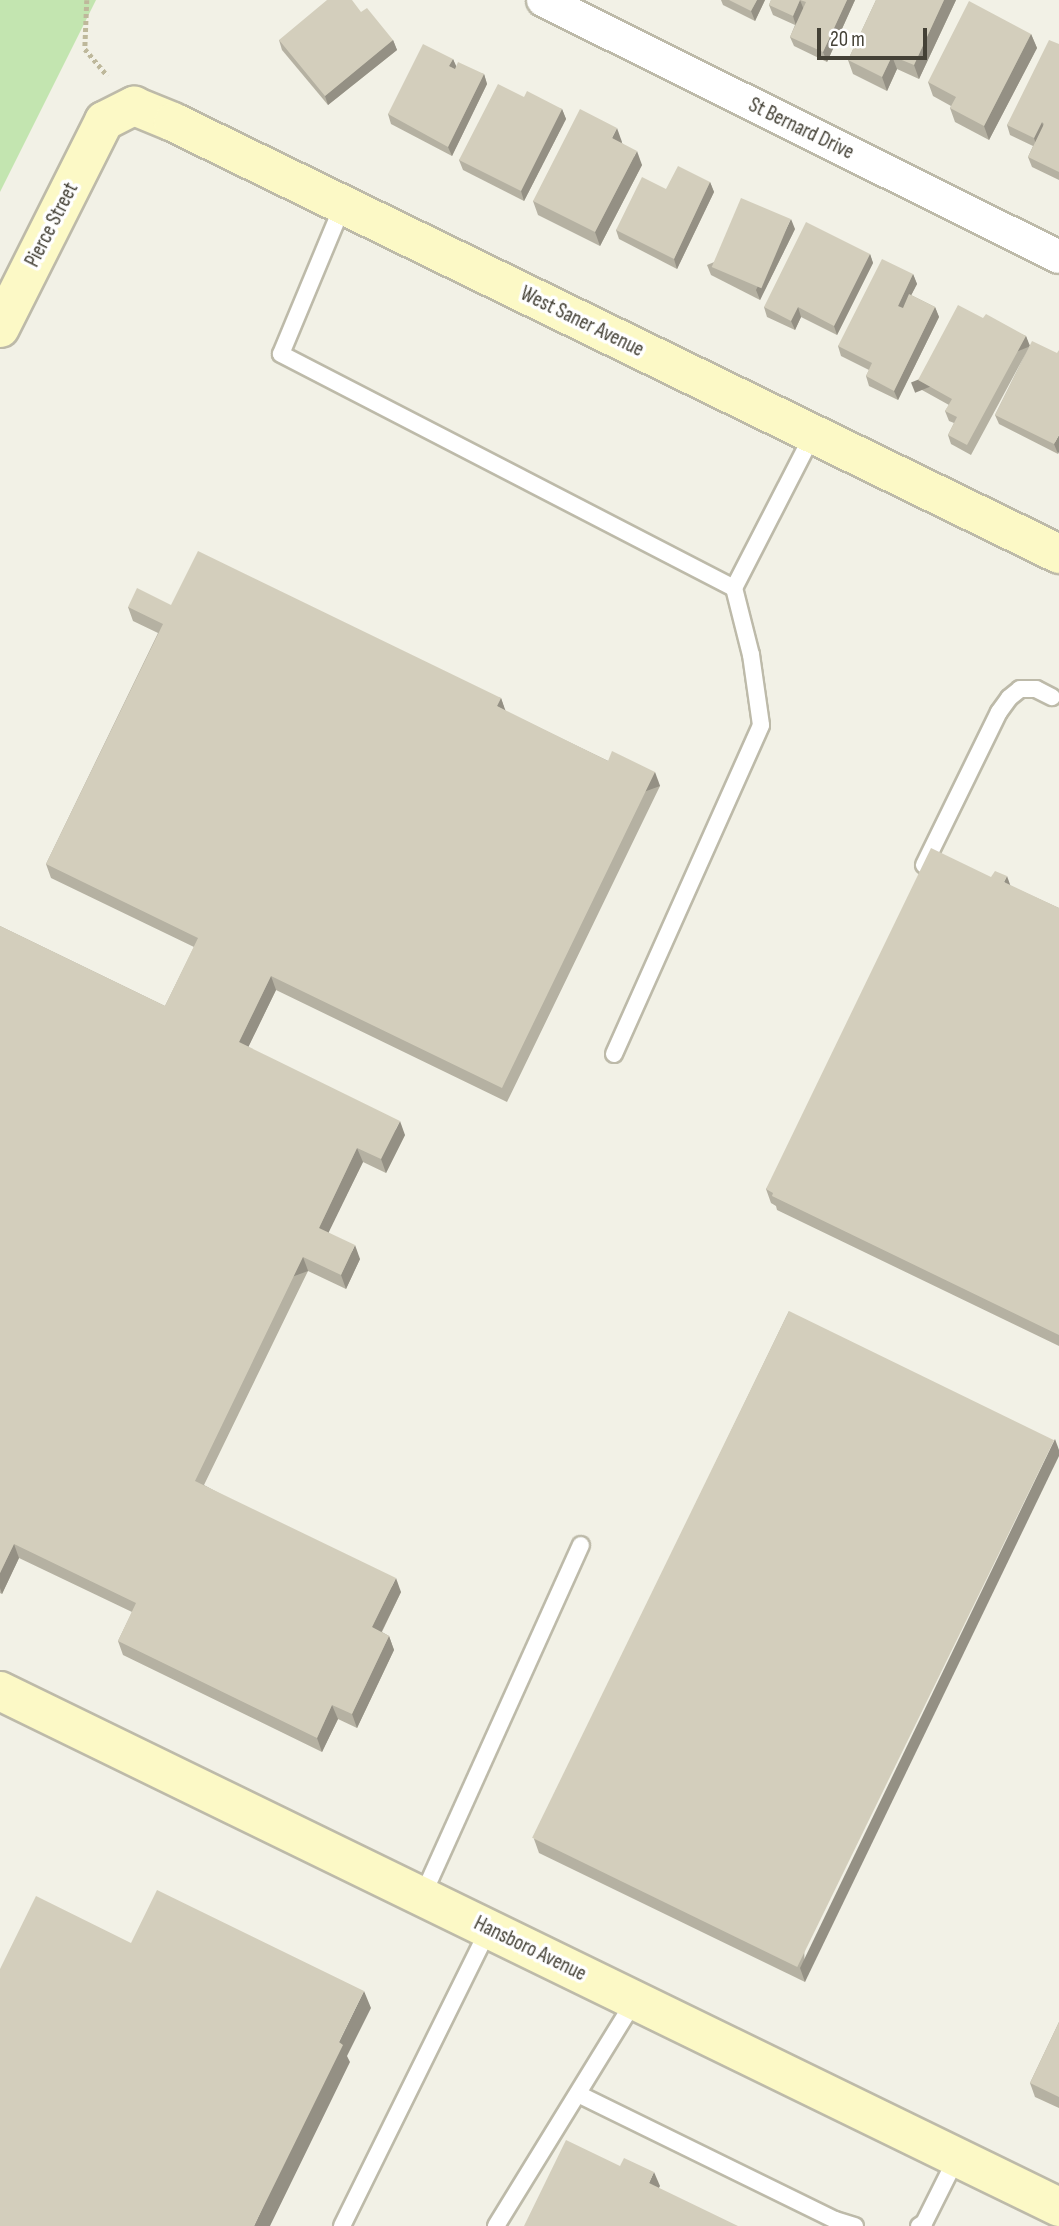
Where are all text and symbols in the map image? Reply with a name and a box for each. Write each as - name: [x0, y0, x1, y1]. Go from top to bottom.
- scale bar: [821, 14, 931, 58]
- text: 20 m: [830, 27, 865, 52]
- street label: St Bernard Drive: [744, 93, 858, 165]
- street label: Pierce Street: [20, 179, 84, 271]
- street label: West Saner Avenue: [516, 281, 648, 363]
- street label: Hansboro Avenue: [470, 1911, 590, 1987]

